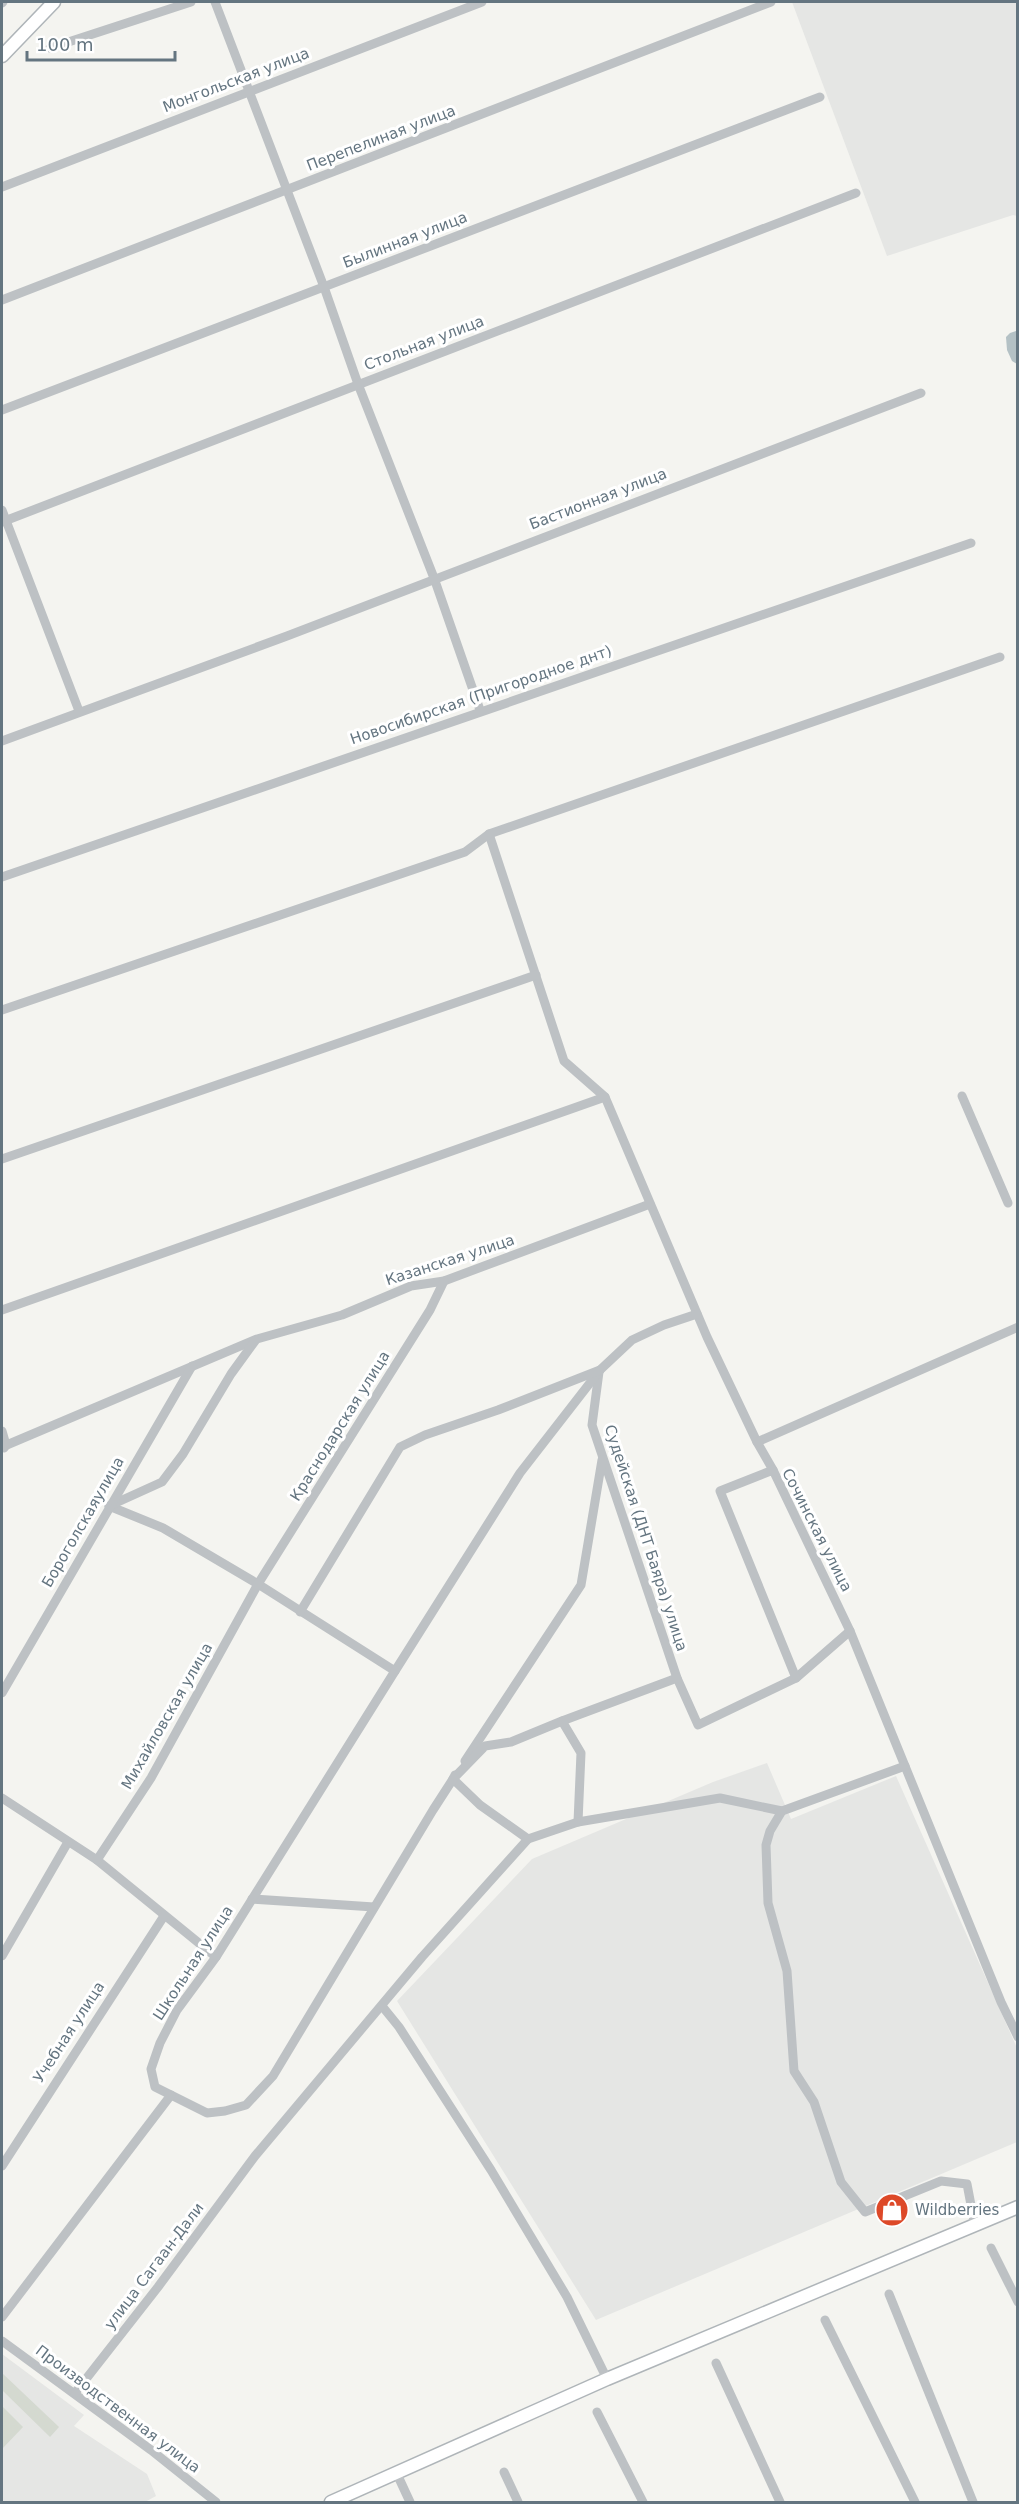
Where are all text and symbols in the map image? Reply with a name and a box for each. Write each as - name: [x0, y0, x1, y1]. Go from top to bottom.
- scale bar: [27, 24, 176, 62]
- text: 100 m: [36, 34, 94, 55]
- street label: Монгольская улица: [160, 44, 312, 116]
- street label: Перепелиная улица: [304, 101, 458, 175]
- street label: Былинная улица: [340, 208, 470, 272]
- street label: Стольная улица: [361, 312, 487, 374]
- street label: Бастионная улица: [527, 465, 669, 533]
- street label: Новосибирская (Пригородное днт): [348, 642, 614, 748]
- street label: Казанская улица: [383, 1231, 517, 1289]
- street label: Краснодарская улица: [286, 1348, 394, 1504]
- street label: Судейская (ДНТ Баяра) улица: [601, 1422, 691, 1654]
- street label: Бороголскаяулица: [38, 1453, 128, 1591]
- street label: Сочинская улица: [778, 1465, 856, 1595]
- street label: Михайловская улица: [118, 1640, 216, 1792]
- street label: Школьная улица: [149, 1902, 237, 2024]
- street label: Учебная улица: [30, 1978, 108, 2086]
- shop icon: Wildberries: [874, 2192, 910, 2228]
- street label: улица Сагаан-Дали: [101, 2199, 207, 2333]
- place label: Wildberries: [915, 2201, 1000, 2219]
- street label: Производственная улица: [32, 2341, 204, 2477]

